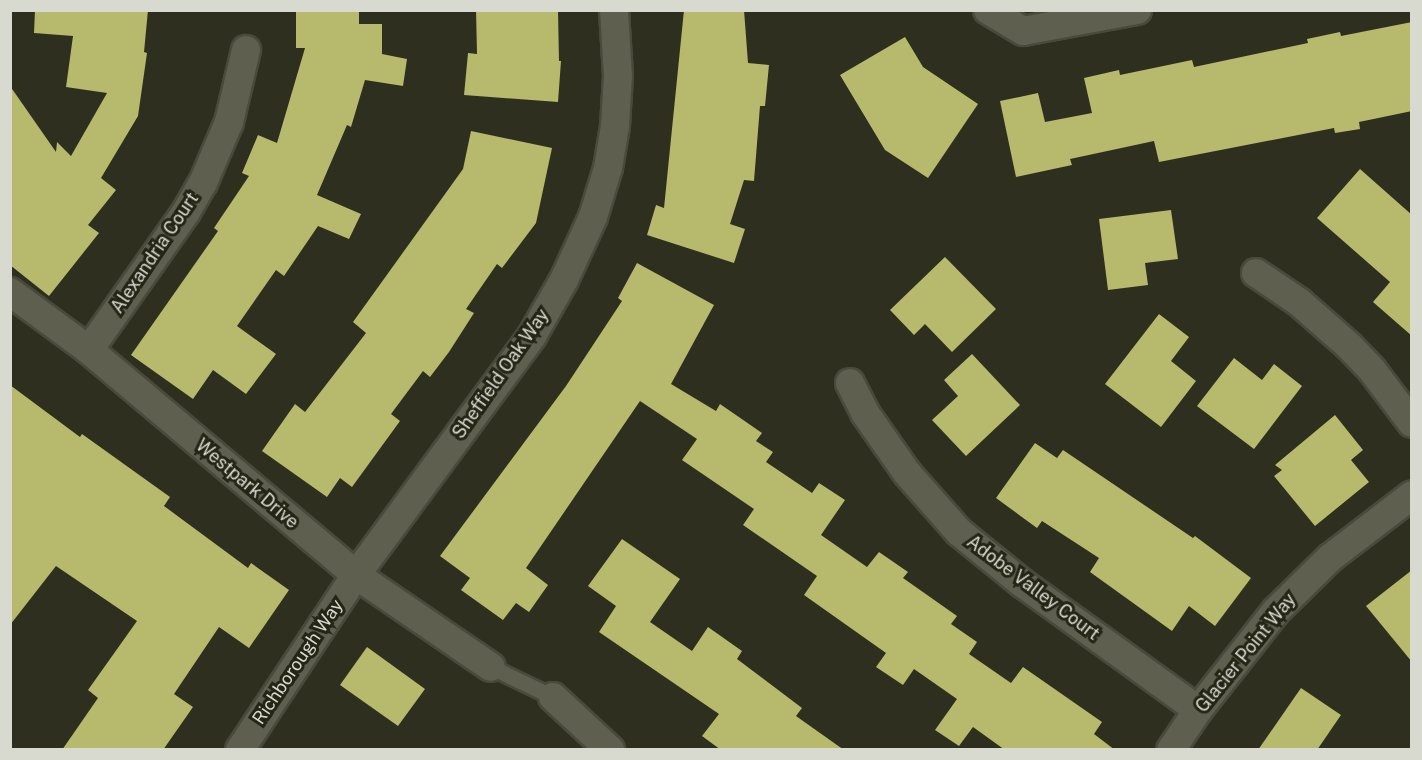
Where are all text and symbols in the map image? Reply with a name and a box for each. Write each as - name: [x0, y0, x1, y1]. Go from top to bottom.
- street label: Alexandria Court: [107, 189, 203, 317]
- street label: Sheffield Oak Way: [448, 305, 554, 443]
- street label: Westpark Drive: [191, 435, 303, 533]
- street label: Adobe Valley Court: [962, 531, 1104, 645]
- street label: Glacier Point Way: [1191, 589, 1301, 717]
- street label: Richborough Way: [248, 595, 348, 729]

